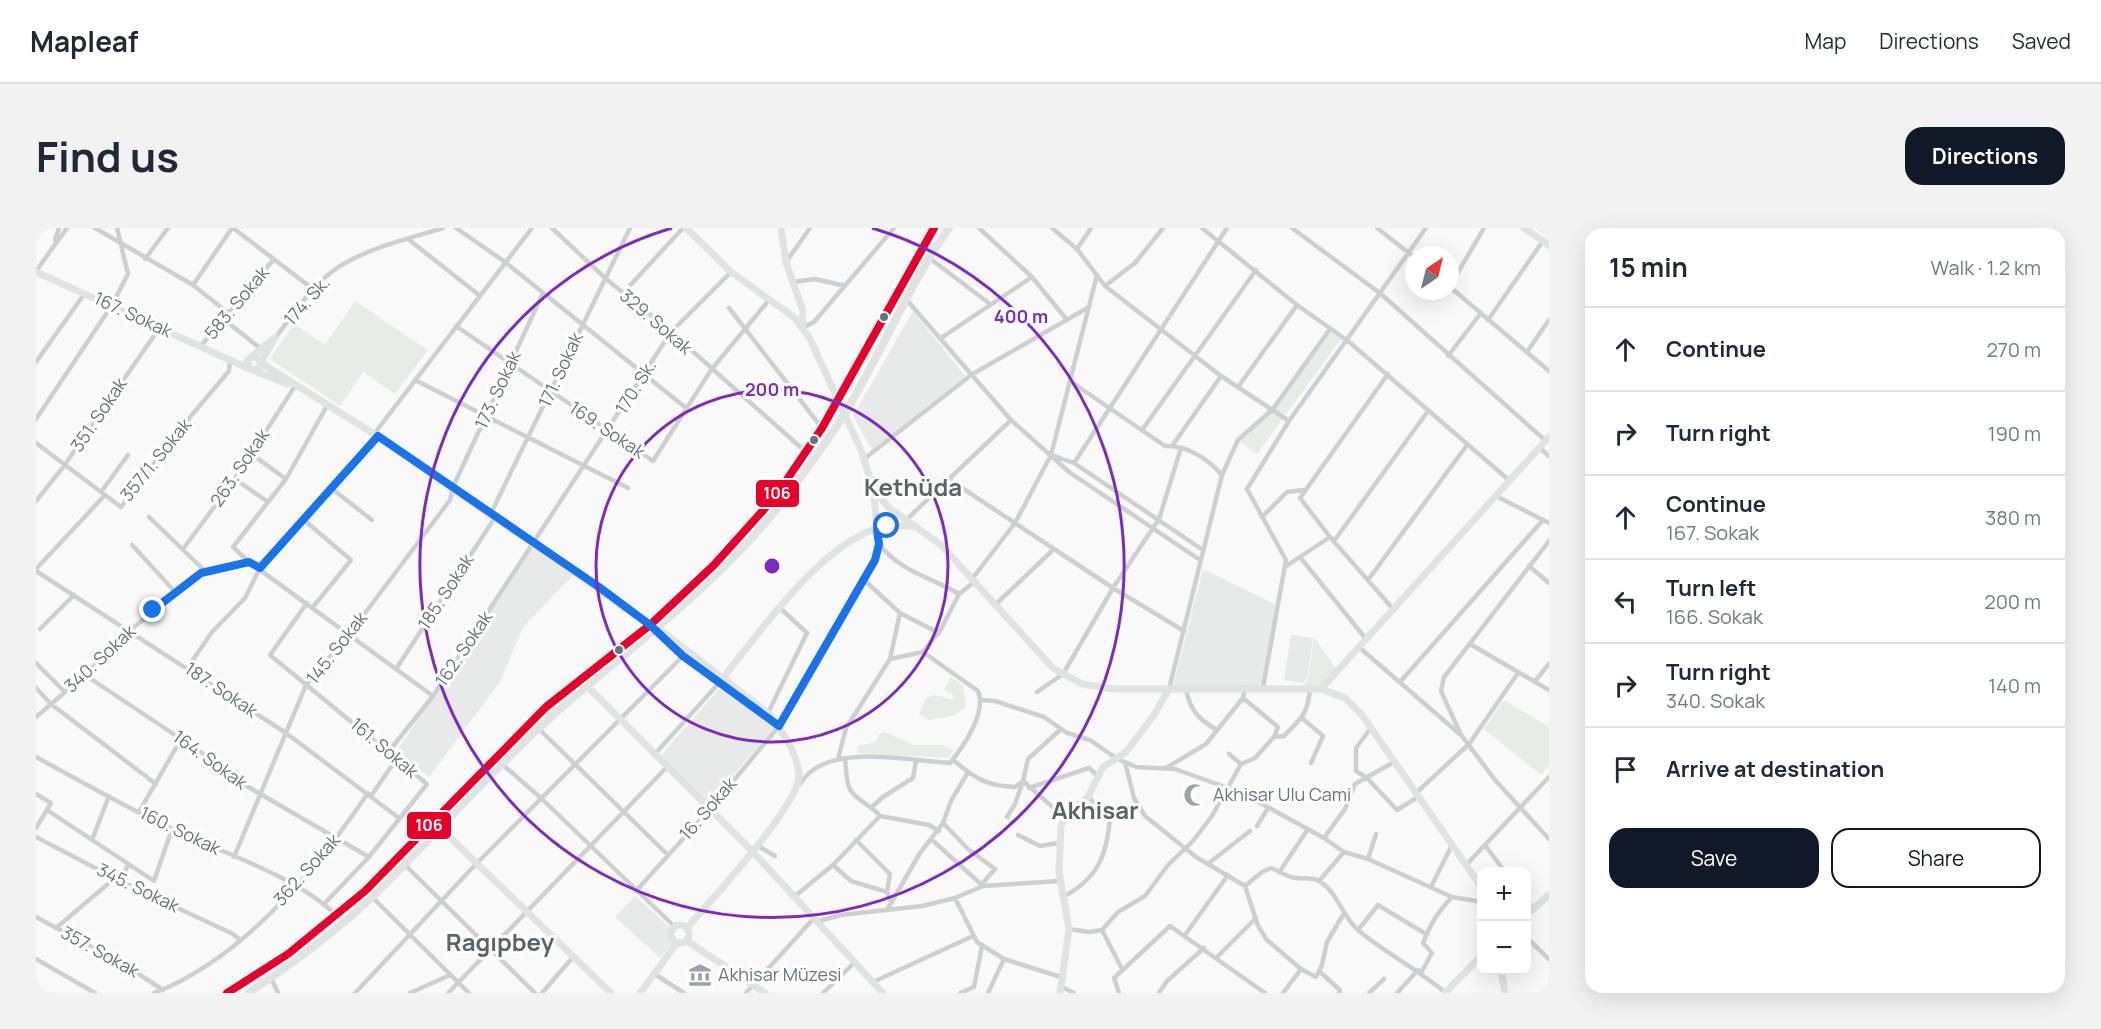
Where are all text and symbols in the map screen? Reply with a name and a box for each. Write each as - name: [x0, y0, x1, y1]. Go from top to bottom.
- text: Mapleaf: [30, 22, 138, 60]
- text: Map: [1805, 27, 1846, 55]
- text: Directions: [1879, 27, 1979, 55]
- text: Saved: [2012, 27, 2071, 55]
- text: Find us: [36, 127, 179, 185]
- button: Directions: [1905, 127, 2065, 185]
- north arrow: [1405, 246, 1459, 300]
- text: 15 min: [1609, 249, 1688, 285]
- text: Walk · 1.2 km: [1931, 254, 2041, 281]
- street label: 583. Sokak: [199, 260, 275, 344]
- street label: 174. Sk.: [278, 271, 335, 330]
- street label: 329. Sokak: [615, 283, 699, 360]
- street label: 167. Sokak: [90, 286, 177, 343]
- text: 400 m: [994, 304, 1048, 328]
- unlabelled marker: [878, 311, 890, 323]
- street label: 171. Sokak: [532, 327, 588, 411]
- icon: ahead: [1609, 333, 1642, 366]
- text: Continue: [1666, 334, 1766, 364]
- text: 270 m: [1986, 336, 2041, 363]
- street label: 173. Sokak: [469, 346, 526, 433]
- street label: 170. Sk.: [609, 355, 661, 418]
- street label: 351. Sokak: [65, 372, 132, 456]
- text: 200 m: [745, 377, 799, 401]
- street label: 169. Sokak: [565, 395, 651, 464]
- street label: 357/1. Sokak: [114, 412, 197, 506]
- icon: right: [1609, 417, 1642, 450]
- text: Turn right: [1666, 418, 1771, 448]
- text: 190 m: [1988, 420, 2041, 447]
- street label: 263. Sokak: [204, 423, 275, 511]
- unlabelled marker: [808, 434, 820, 446]
- district label: Kethüda: [864, 470, 962, 503]
- line badge: 106: [755, 479, 800, 508]
- text: 106: [763, 482, 791, 504]
- text: Continue: [1666, 489, 1766, 519]
- icon: ahead: [1609, 501, 1642, 534]
- text: 380 m: [1985, 504, 2041, 531]
- route start: [873, 512, 899, 538]
- text: 167. Sokak: [1666, 519, 1759, 546]
- street label: 185. Sokak: [412, 548, 479, 634]
- centre of rings: [762, 556, 782, 576]
- text: Turn left: [1666, 573, 1756, 603]
- icon: left: [1609, 585, 1642, 618]
- text: 200 m: [1984, 588, 2041, 615]
- route end: [139, 596, 165, 622]
- text: 166. Sokak: [1666, 603, 1763, 630]
- street label: 145. Sokak: [300, 605, 373, 689]
- street label: 162. Sokak: [429, 605, 498, 691]
- street label: 340. Sokak: [58, 618, 141, 698]
- unlabelled marker: [613, 644, 625, 656]
- street label: 187. Sokak: [180, 656, 264, 723]
- text: Turn right: [1666, 657, 1771, 687]
- icon: right: [1609, 669, 1642, 702]
- text: 140 m: [1988, 672, 2041, 699]
- text: 340. Sokak: [1666, 687, 1765, 714]
- street label: 161. Sokak: [346, 712, 425, 783]
- street label: 164. Sokak: [169, 724, 253, 795]
- icon: arrive: [1609, 753, 1642, 786]
- text: Arrive at destination: [1666, 754, 1884, 784]
- street label: 16. Sokak: [673, 771, 742, 845]
- mosque icon: Akhisar Ulu Cami: [1182, 782, 1208, 808]
- place label: Akhisar Ulu Cami: [1213, 782, 1351, 806]
- district label: Akhisar: [1051, 793, 1139, 826]
- street label: 160. Sokak: [136, 800, 226, 860]
- line badge: 106: [406, 811, 452, 840]
- text: 106: [415, 814, 443, 836]
- street label: 362. Sokak: [268, 827, 346, 910]
- button: Save: [1609, 828, 1819, 888]
- button: Share: [1831, 828, 2041, 888]
- street label: 345. Sokak: [93, 857, 185, 918]
- map controls: [1477, 867, 1531, 975]
- button: +: [1477, 867, 1531, 921]
- street label: 357. Sokak: [57, 920, 145, 983]
- button: −: [1477, 921, 1531, 975]
- district label: Ragıpbey: [446, 925, 555, 958]
- museum icon: Akhisar Müzesi: [687, 962, 713, 988]
- place label: Akhisar Müzesi: [718, 962, 842, 986]

